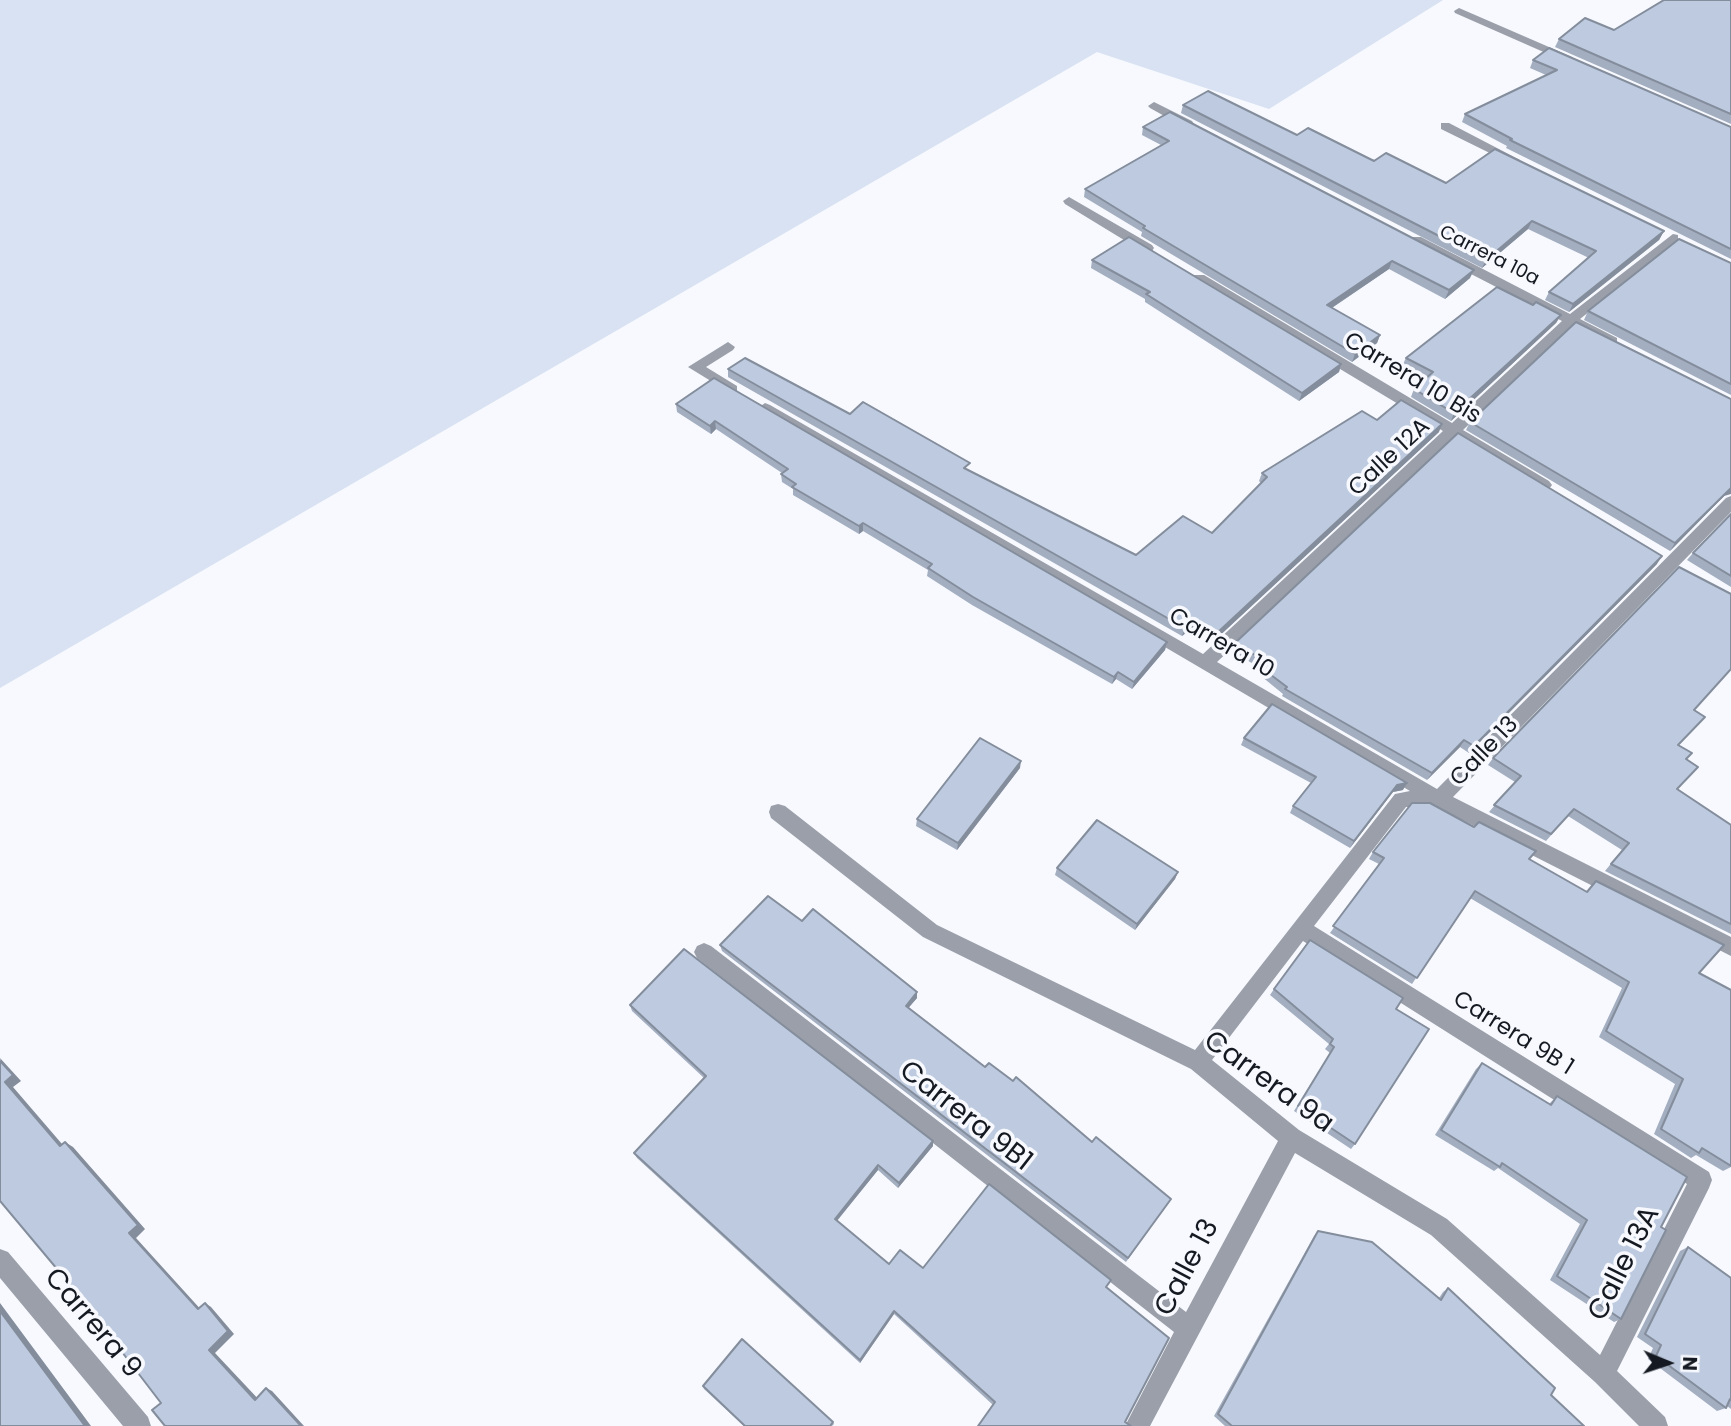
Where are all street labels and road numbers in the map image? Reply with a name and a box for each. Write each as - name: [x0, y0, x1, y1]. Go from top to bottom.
- street label: Carrera 10a: [1435, 221, 1543, 291]
- street label: Carrera 10 Bis: [1339, 327, 1485, 431]
- street label: Calle 12A: [1344, 413, 1436, 503]
- street label: Carrera 10: [1164, 603, 1278, 685]
- street label: Calle 13: [1445, 712, 1525, 792]
- street label: Carrera 9B 1: [1448, 986, 1578, 1082]
- street label: Carrera 9a: [1197, 1025, 1339, 1141]
- street label: Carrera 9B1: [892, 1055, 1038, 1179]
- street label: Calle 13A: [1582, 1201, 1668, 1327]
- street label: Calle 13: [1149, 1214, 1227, 1322]
- street label: Carrera 9: [36, 1262, 148, 1386]

